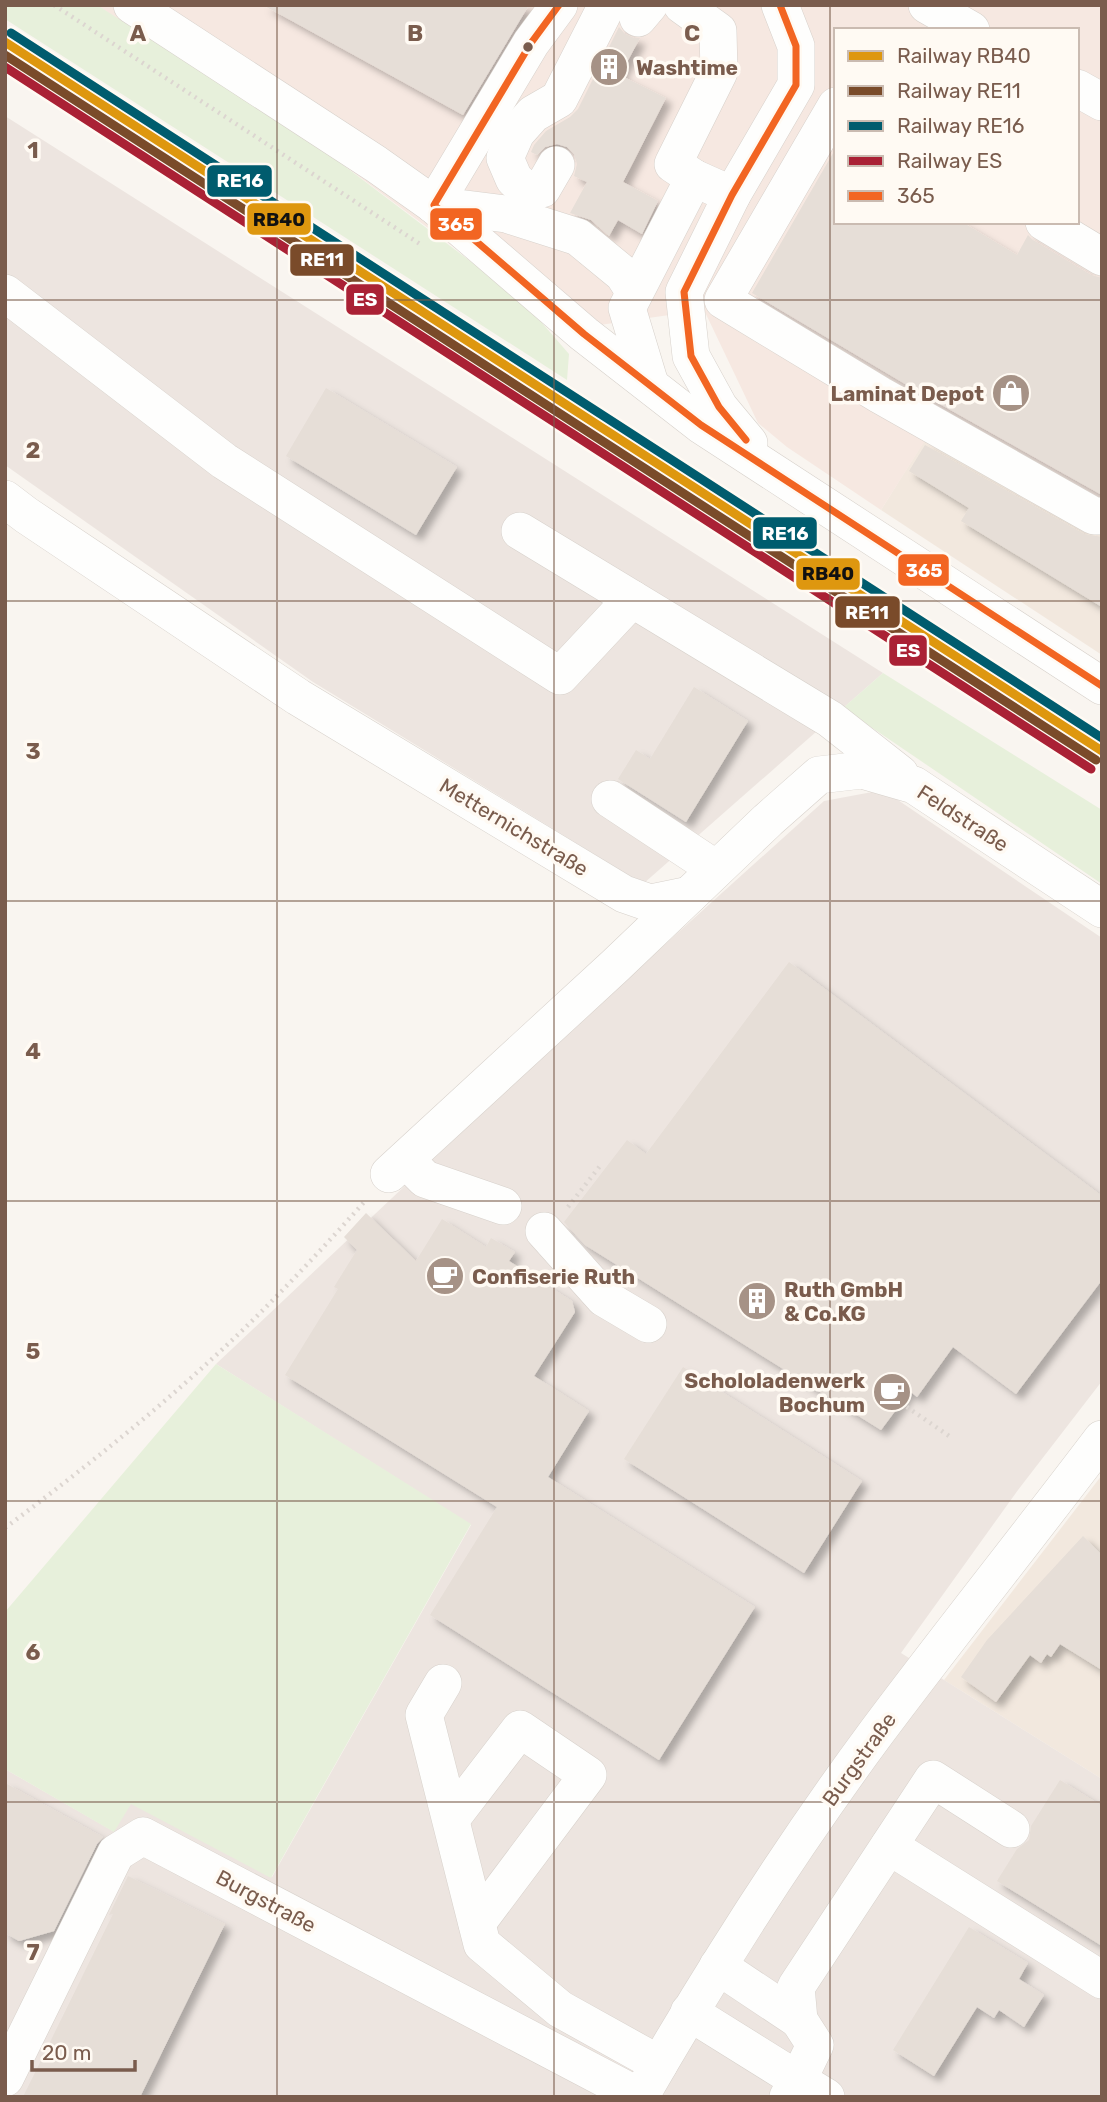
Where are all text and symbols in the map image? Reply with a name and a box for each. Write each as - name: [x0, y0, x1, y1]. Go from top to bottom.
- text: A: [130, 19, 147, 47]
- text: B: [407, 19, 423, 47]
- text: C: [684, 19, 700, 47]
- legend: [834, 28, 1079, 224]
- unlabelled marker: [521, 40, 535, 54]
- text: Railway RB40: [897, 43, 1031, 68]
- building icon: Washtime: [588, 46, 630, 88]
- place label: Washtime: [636, 55, 738, 80]
- text: Railway RE11: [897, 78, 1021, 103]
- text: Railway RE16: [897, 113, 1025, 138]
- text: 1: [27, 136, 39, 164]
- text: Railway ES: [897, 148, 1002, 173]
- line badge: RE16: [206, 164, 273, 198]
- text: RE16: [217, 169, 264, 192]
- text: 365: [897, 183, 935, 208]
- line badge: RB40: [246, 202, 312, 236]
- line badge: 365: [429, 207, 483, 241]
- text: RB40: [253, 208, 305, 231]
- text: 365: [437, 213, 475, 236]
- line badge: RE11: [289, 243, 355, 277]
- text: RE11: [300, 248, 344, 271]
- line badge: ES: [345, 283, 385, 316]
- text: ES: [353, 288, 378, 311]
- shop icon: Laminat Depot: [990, 372, 1032, 414]
- place label: Laminat Depot: [830, 381, 984, 406]
- text: 2: [26, 436, 40, 464]
- line badge: RE16: [752, 516, 818, 550]
- text: RE16: [762, 522, 809, 545]
- line badge: 365: [897, 553, 950, 587]
- line badge: RB40: [795, 557, 861, 591]
- text: 365: [905, 559, 943, 582]
- text: RB40: [802, 562, 854, 585]
- line badge: RE11: [834, 595, 901, 629]
- text: RE11: [845, 601, 889, 624]
- line badge: ES: [888, 634, 928, 667]
- text: ES: [896, 639, 921, 662]
- text: 3: [25, 737, 41, 765]
- street label: Metternichstraße: [435, 773, 593, 881]
- street label: Feldstraße: [913, 779, 1013, 857]
- text: 4: [25, 1037, 41, 1065]
- cafe icon: Confiserie Ruth: [424, 1255, 466, 1297]
- place label: Confiserie Ruth: [472, 1264, 635, 1289]
- place label: Ruth GmbH & Co.KG: [784, 1277, 903, 1326]
- building icon: Ruth GmbH & Co.KG: [736, 1280, 778, 1322]
- text: 5: [26, 1337, 41, 1365]
- place label: Schololadenwerk Bochum: [684, 1368, 866, 1417]
- cafe icon: Schololadenwerk Bochum: [871, 1371, 913, 1413]
- text: 6: [26, 1638, 41, 1666]
- street label: Burgstraße: [817, 1707, 901, 1811]
- street label: Burgstraße: [212, 1864, 320, 1938]
- text: 7: [26, 1938, 40, 1966]
- scale bar: [32, 2028, 135, 2072]
- text: 20 m: [42, 2040, 91, 2065]

